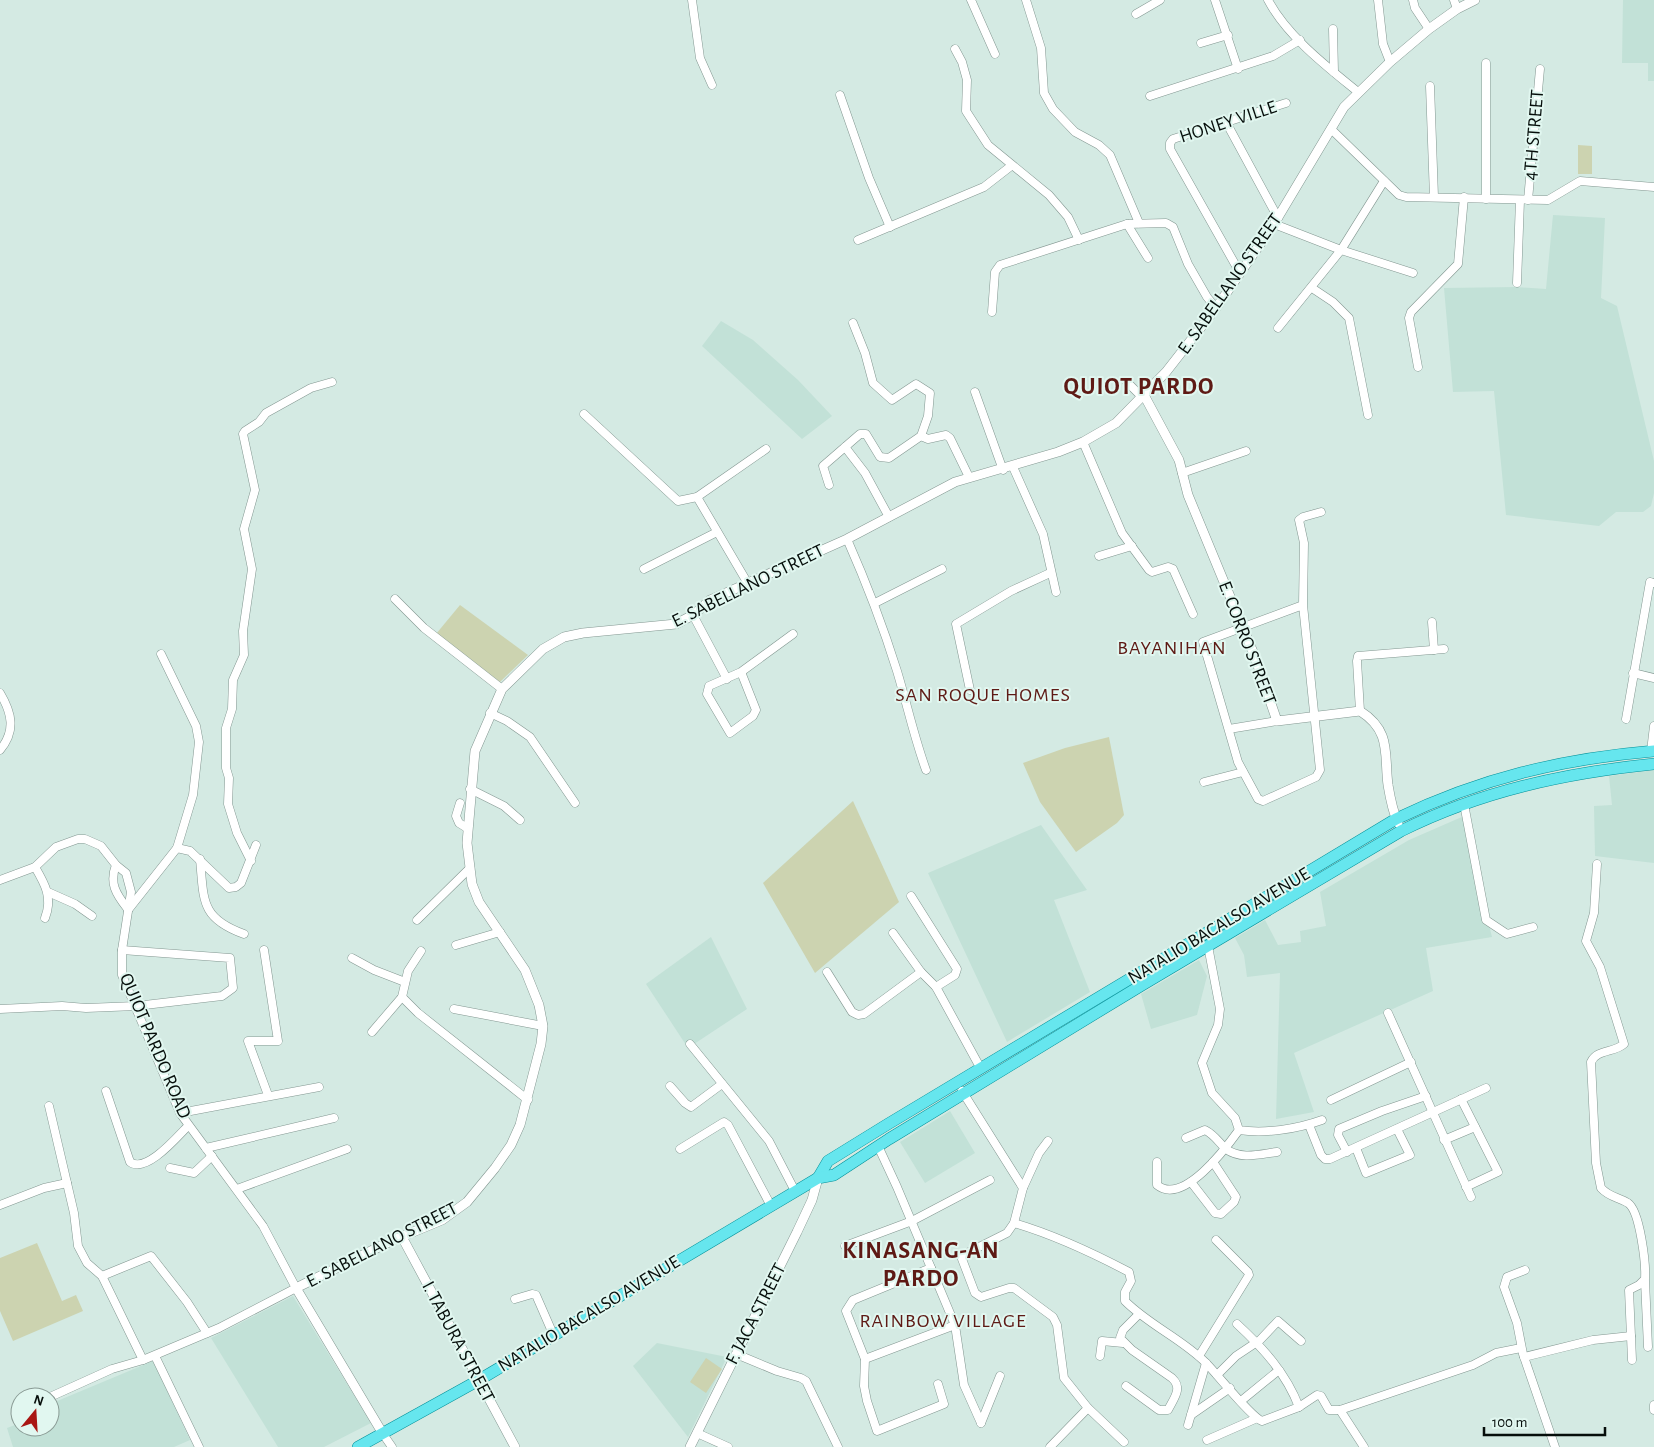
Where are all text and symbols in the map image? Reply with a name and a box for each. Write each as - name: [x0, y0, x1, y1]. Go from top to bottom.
- street label: 4TH STREET: [1521, 89, 1547, 181]
- street label: HONEY VILLE: [1177, 97, 1279, 147]
- street label: E. SABELLANO STREET: [1174, 210, 1286, 358]
- district label: QUIOT PARDO: [1064, 375, 1214, 399]
- street label: E. SABELLANO STREET: [669, 541, 827, 631]
- street label: E. CORRO STREET: [1215, 579, 1279, 707]
- district label: BAYANIHAN: [1117, 638, 1227, 658]
- district label: SAN ROQUE HOMES: [895, 685, 1071, 705]
- street label: NATALIO BACALSO AVENUE: [1125, 864, 1313, 988]
- street label: QUIOT PARDO ROAD: [116, 971, 194, 1121]
- street label: E. SABELLANO STREET: [303, 1199, 461, 1291]
- district label: KINASANG-AN PARDO: [842, 1239, 1000, 1291]
- street label: NATALIO BACALSO AVENUE: [495, 1252, 683, 1376]
- street label: F. JACA STREET: [722, 1260, 790, 1368]
- street label: I. TABURA STREET: [418, 1278, 498, 1406]
- district label: RAINBOW VILLAGE: [859, 1311, 1027, 1331]
- north arrow: [10, 1387, 60, 1437]
- text: N: [32, 1392, 46, 1409]
- scale bar: [1484, 1404, 1605, 1436]
- text: 100 m: [1492, 1415, 1527, 1430]

